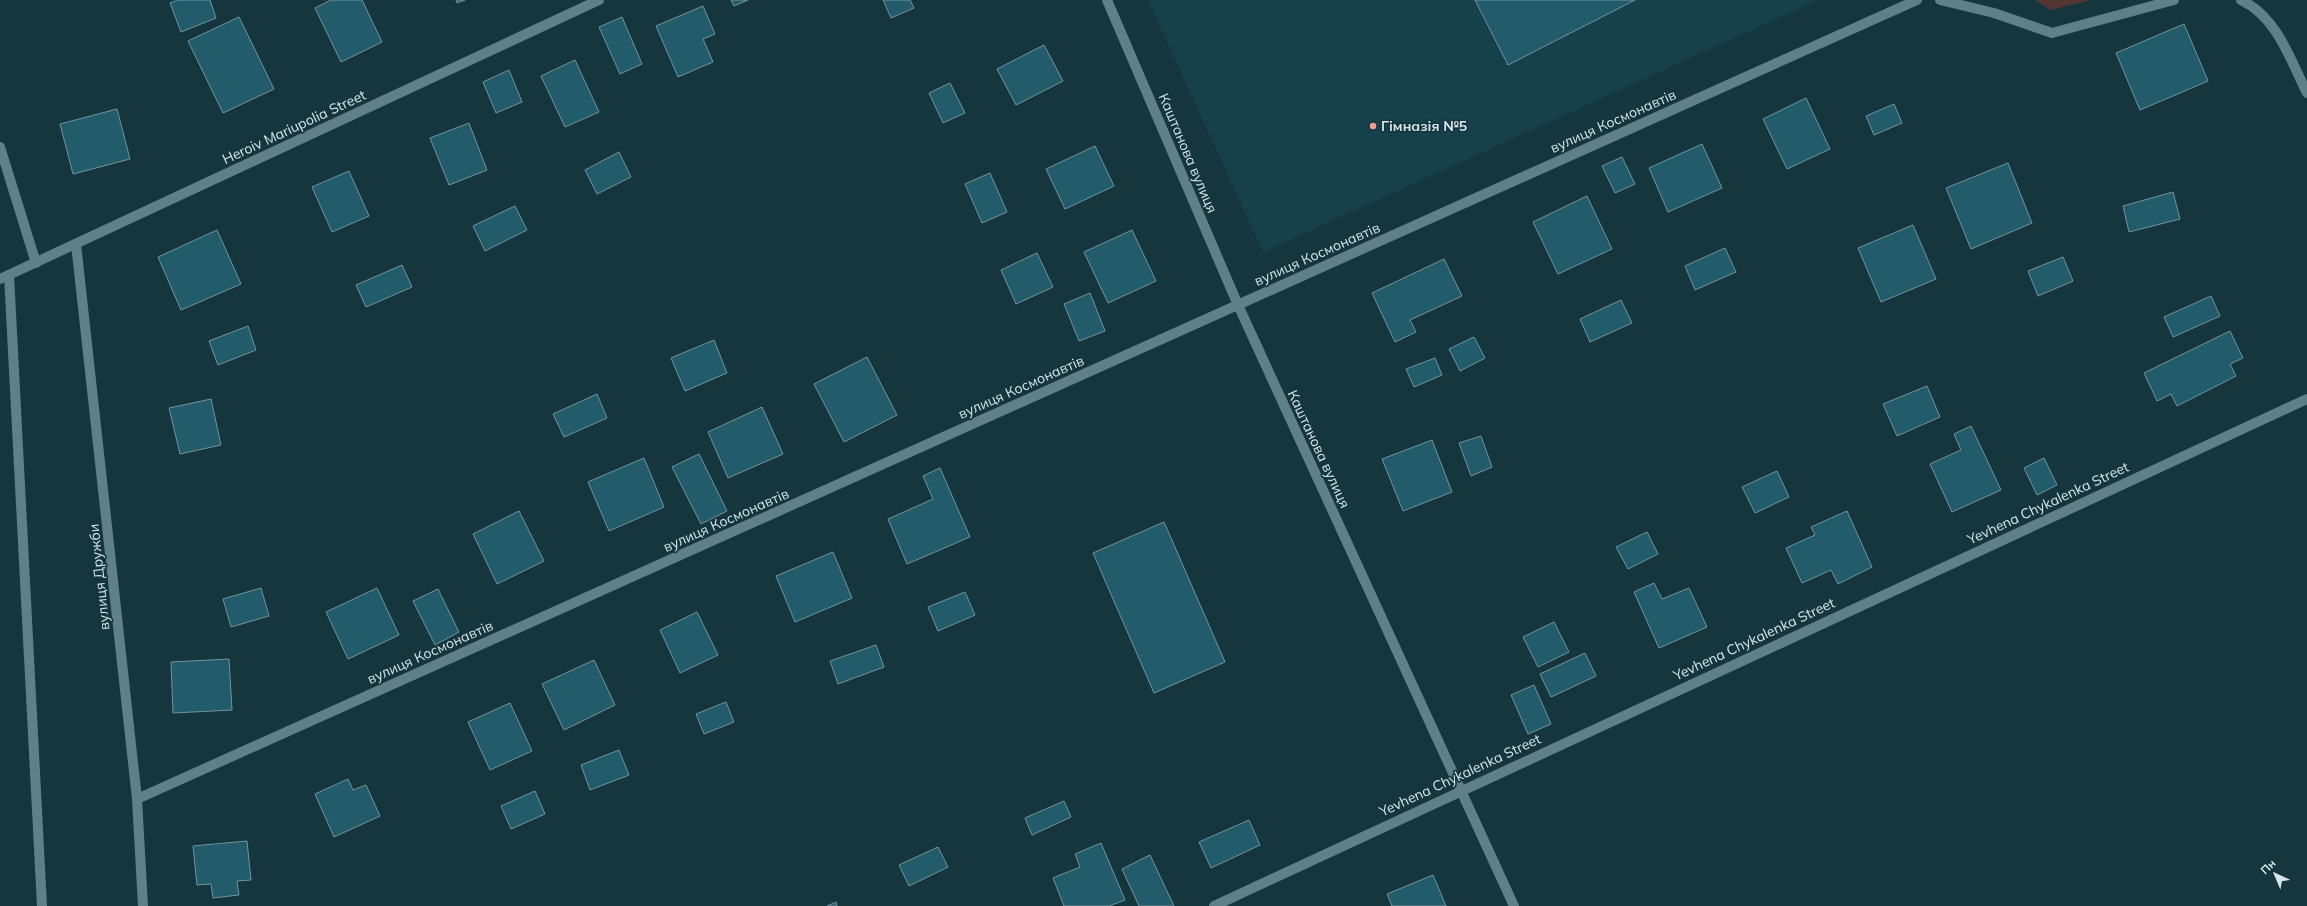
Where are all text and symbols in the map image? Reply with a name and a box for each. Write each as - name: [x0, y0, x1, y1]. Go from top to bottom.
- street label: вулиця Космонавтів: [1547, 85, 1679, 157]
- street label: Heroiv Mariupolia Street: [219, 86, 369, 168]
- street label: Каштанова вулиця: [1155, 90, 1221, 216]
- place label: Гімназія №5: [1381, 117, 1467, 135]
- marker: Гімназія №5: [1368, 121, 1378, 131]
- street label: вулиця Космонавтів: [1251, 218, 1383, 290]
- street label: вулиця Космонавтів: [955, 351, 1087, 423]
- street label: Каштанова вулиця: [1284, 387, 1354, 511]
- street label: Yevhena Chykalenka Street: [1963, 458, 2132, 549]
- street label: вулиця Космонавтів: [660, 484, 792, 556]
- street label: вулиця Дружби: [84, 523, 114, 631]
- street label: Yevhena Chykalenka Street: [1669, 594, 1838, 685]
- street label: вулиця Космонавтів: [364, 616, 496, 688]
- street label: Yevhena Chykalenka Street: [1375, 730, 1544, 821]
- north arrow: [2255, 854, 2295, 894]
- text: Пн: [2258, 856, 2279, 877]

